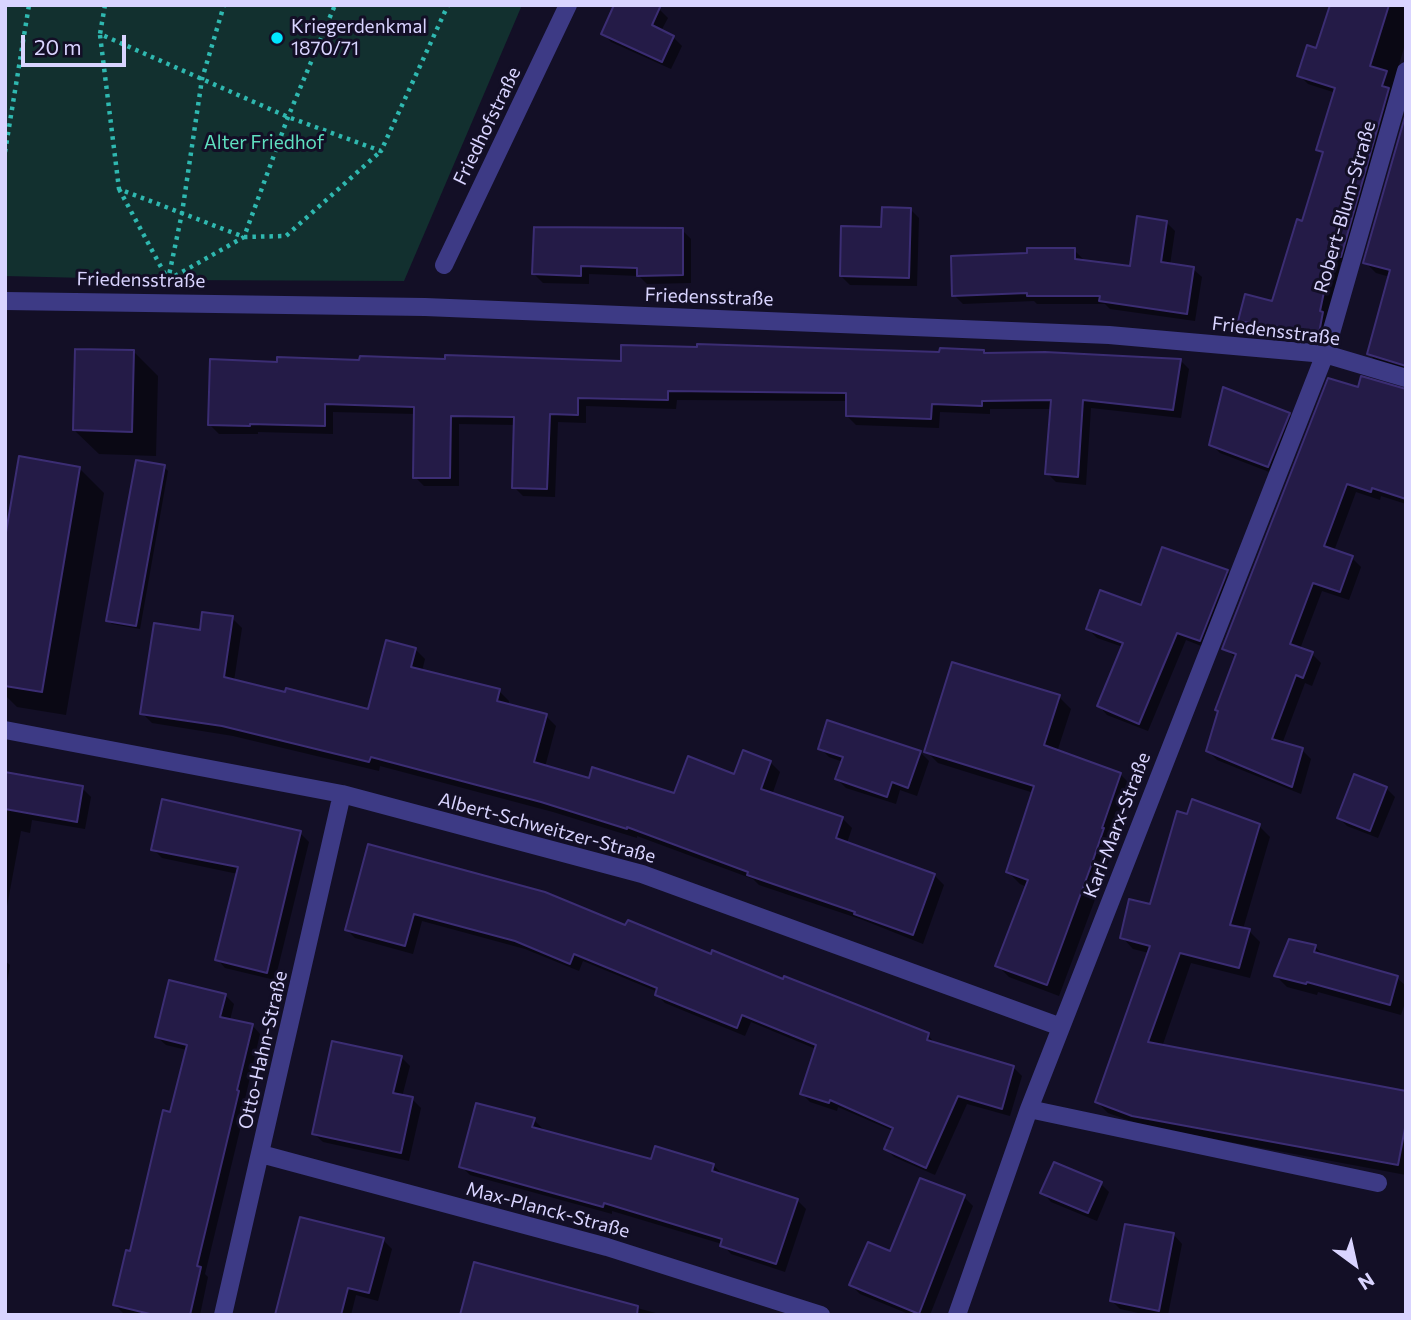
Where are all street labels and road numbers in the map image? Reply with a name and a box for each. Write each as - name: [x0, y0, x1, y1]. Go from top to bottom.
- street label: Friedhofstraße: [449, 63, 525, 189]
- street label: Robert-Blum-Straße: [1310, 118, 1380, 296]
- street label: Friedensstraße: [76, 267, 206, 293]
- street label: Friedensstraße: [644, 283, 774, 311]
- street label: Friedensstraße: [1211, 312, 1341, 350]
- street label: Karl-Marx-Straße: [1079, 749, 1155, 901]
- street label: Albert-Schweitzer-Straße: [436, 788, 658, 868]
- street label: Otto-Hahn-Straße: [234, 969, 292, 1131]
- street label: Max-Planck-Straße: [464, 1177, 632, 1243]

